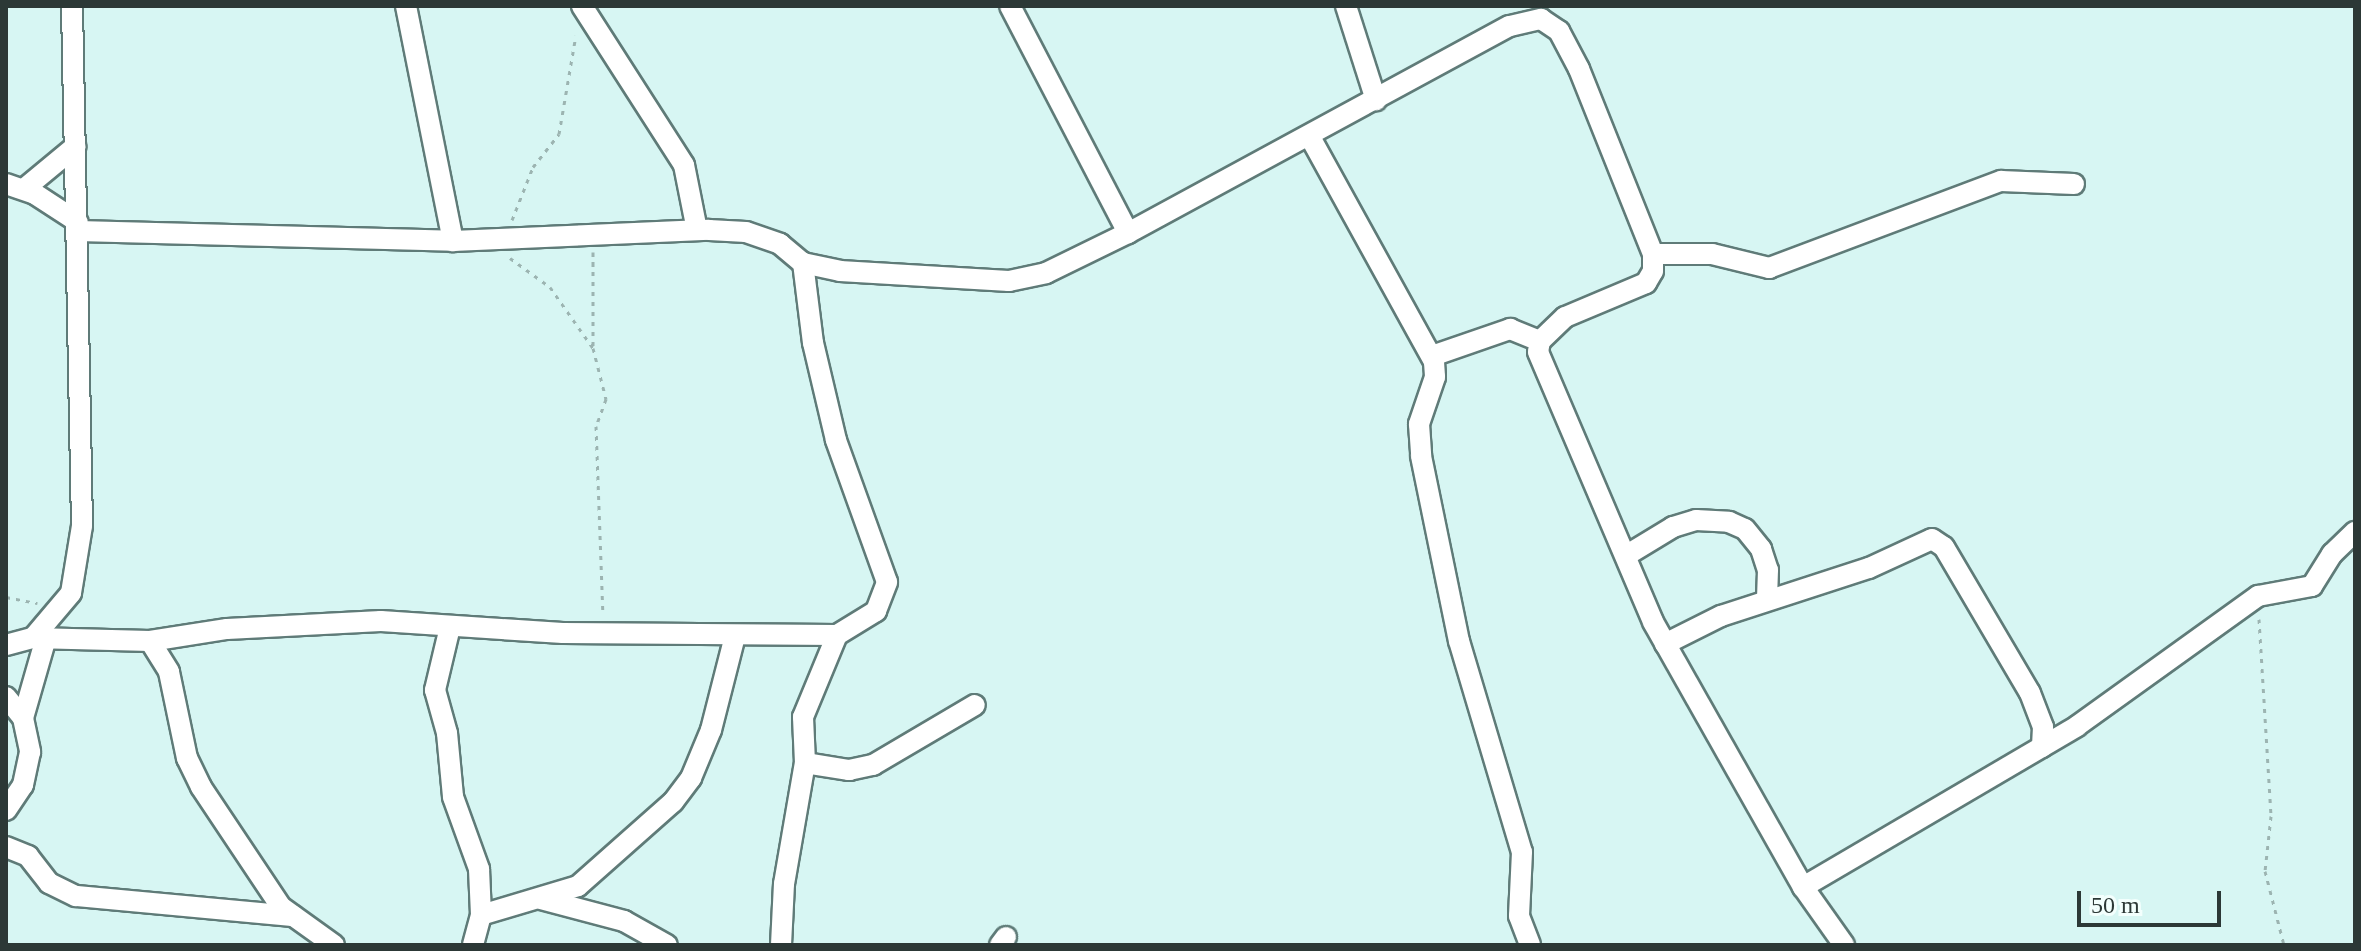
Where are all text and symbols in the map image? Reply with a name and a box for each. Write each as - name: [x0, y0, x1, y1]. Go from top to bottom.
- scale bar: [2081, 875, 2225, 925]
- text: 50 m: [2091, 892, 2140, 918]

